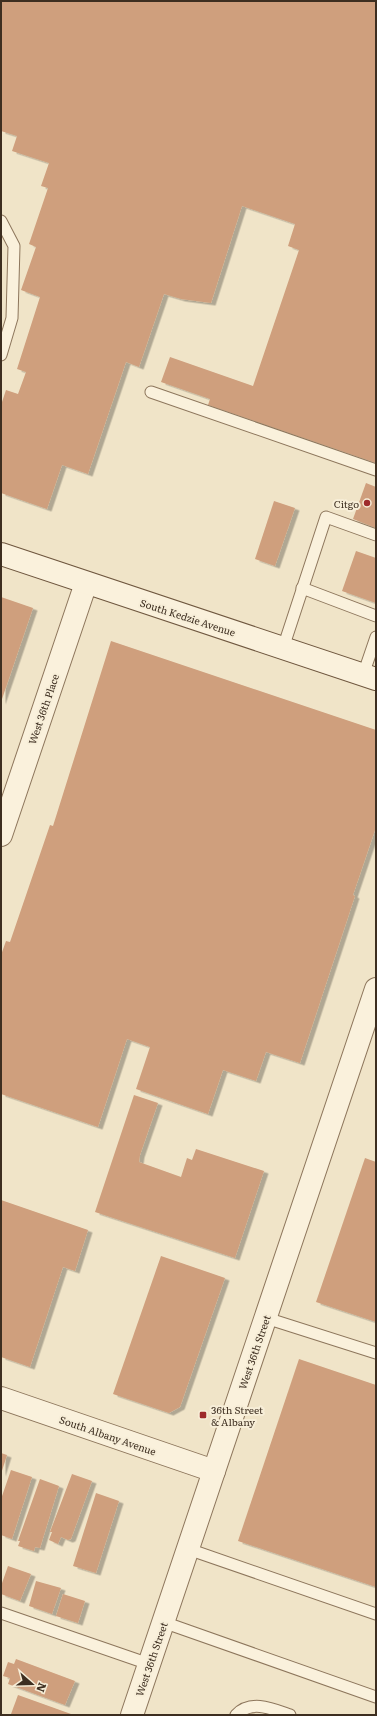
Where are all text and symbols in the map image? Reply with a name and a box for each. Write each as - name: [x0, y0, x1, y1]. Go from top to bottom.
- place label: Citgo: [334, 496, 359, 511]
- marker: Citgo: [362, 498, 372, 508]
- street label: South Kedzie Avenue: [138, 594, 238, 640]
- street label: West 36th Place: [24, 672, 62, 746]
- street label: West 36th Street: [234, 1313, 274, 1391]
- place label: 36th Street & Albany: [211, 1402, 263, 1429]
- marker: 36th Street & Albany: [198, 1410, 208, 1420]
- street label: South Albany Avenue: [58, 1411, 158, 1459]
- street label: West 36th Street: [131, 1620, 171, 1698]
- north arrow: [12, 1664, 52, 1704]
- text: N: [33, 1681, 51, 1695]

